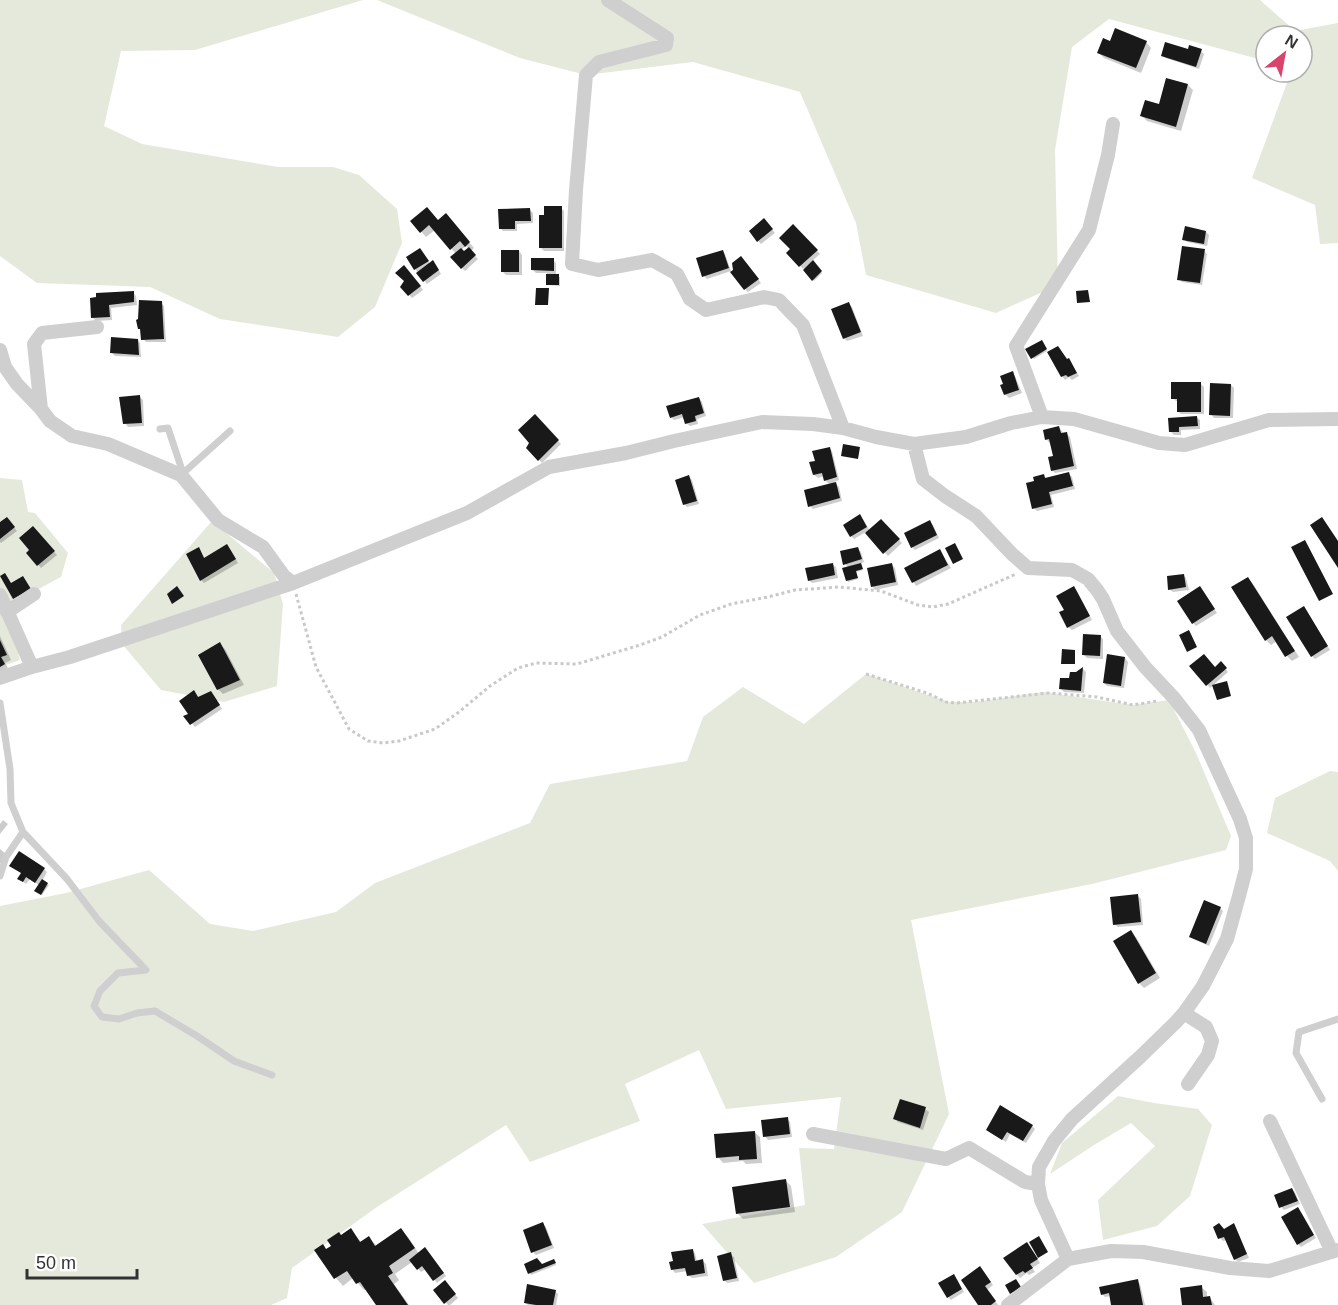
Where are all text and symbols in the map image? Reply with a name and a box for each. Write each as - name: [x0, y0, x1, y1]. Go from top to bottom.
- north arrow: [1254, 24, 1314, 84]
- text: N: [1282, 31, 1301, 52]
- scale bar: [27, 1242, 136, 1280]
- text: 50 m: [36, 1253, 76, 1273]

